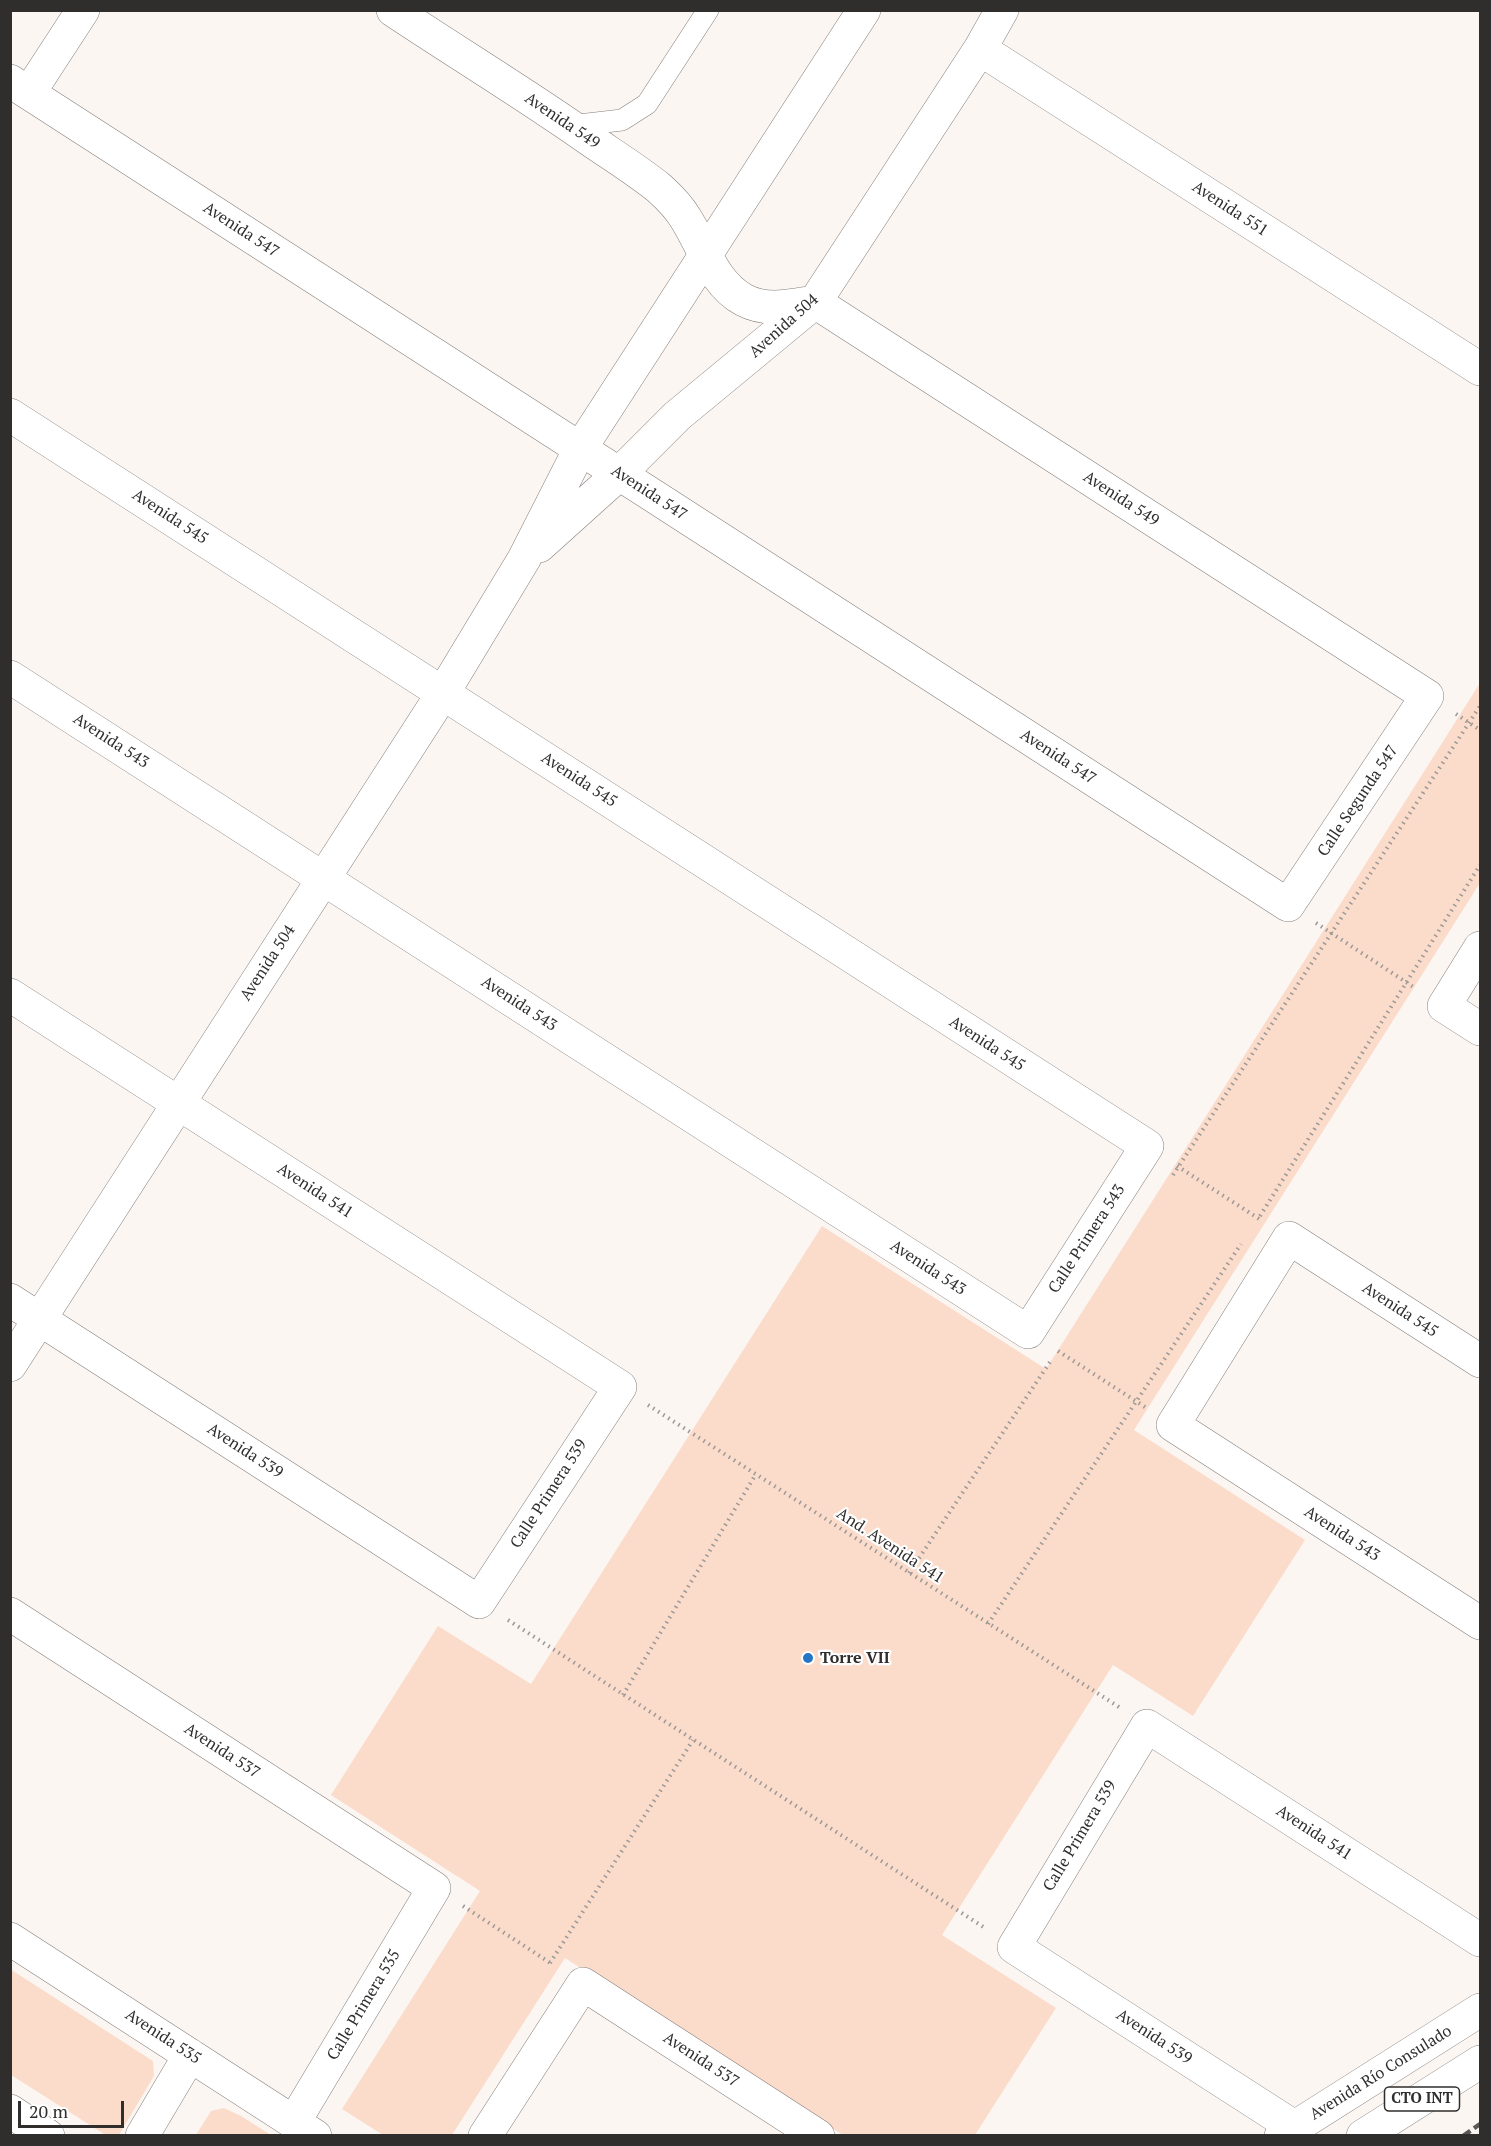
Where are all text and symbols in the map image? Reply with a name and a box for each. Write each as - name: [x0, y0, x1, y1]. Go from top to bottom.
- street label: Avenida 549: [521, 89, 603, 153]
- street label: Avenida 551: [1189, 177, 1271, 241]
- street label: Avenida 547: [200, 198, 282, 262]
- street label: Avenida 504: [745, 290, 823, 362]
- street label: Avenida 547: [608, 461, 690, 525]
- street label: Avenida 549: [1080, 467, 1162, 531]
- street label: Avenida 545: [129, 485, 211, 549]
- street label: Avenida 543: [70, 709, 152, 773]
- street label: Avenida 547: [1017, 725, 1099, 789]
- street label: Calle Segunda 547: [1314, 742, 1402, 860]
- street label: Avenida 545: [538, 748, 620, 812]
- street label: Avenida 504: [236, 922, 300, 1004]
- street label: Avenida 543: [478, 972, 560, 1036]
- street label: Avenida 545: [946, 1012, 1028, 1076]
- street label: Avenida 541: [274, 1159, 356, 1223]
- street label: Calle Primera 543: [1045, 1181, 1129, 1297]
- street label: Avenida 543: [887, 1236, 969, 1300]
- street label: Avenida 545: [1359, 1278, 1441, 1342]
- street label: Avenida 539: [204, 1419, 286, 1483]
- street label: Calle Primera 539: [507, 1436, 591, 1552]
- street label: Avenida 543: [1301, 1502, 1383, 1566]
- street label: And. Avenida 541: [833, 1504, 947, 1588]
- place label: Torre VII: [820, 1648, 890, 1668]
- marker: Torre VII: [801, 1651, 815, 1665]
- street label: Avenida 537: [181, 1719, 263, 1783]
- street label: Calle Primera 539: [1039, 1777, 1121, 1895]
- street label: Avenida 541: [1273, 1801, 1355, 1865]
- street label: Calle Primera 535: [323, 1946, 405, 2064]
- street label: Avenida 535: [122, 2005, 204, 2069]
- street label: Avenida 539: [1113, 2005, 1195, 2069]
- street label: Avenida Río Consulado: [1307, 2022, 1455, 2124]
- street label: Avenida 537: [660, 2028, 742, 2092]
- road number: CTO INT: [1384, 2087, 1460, 2111]
- scale bar: [21, 2089, 128, 2127]
- text: 20 m: [29, 2099, 68, 2123]

